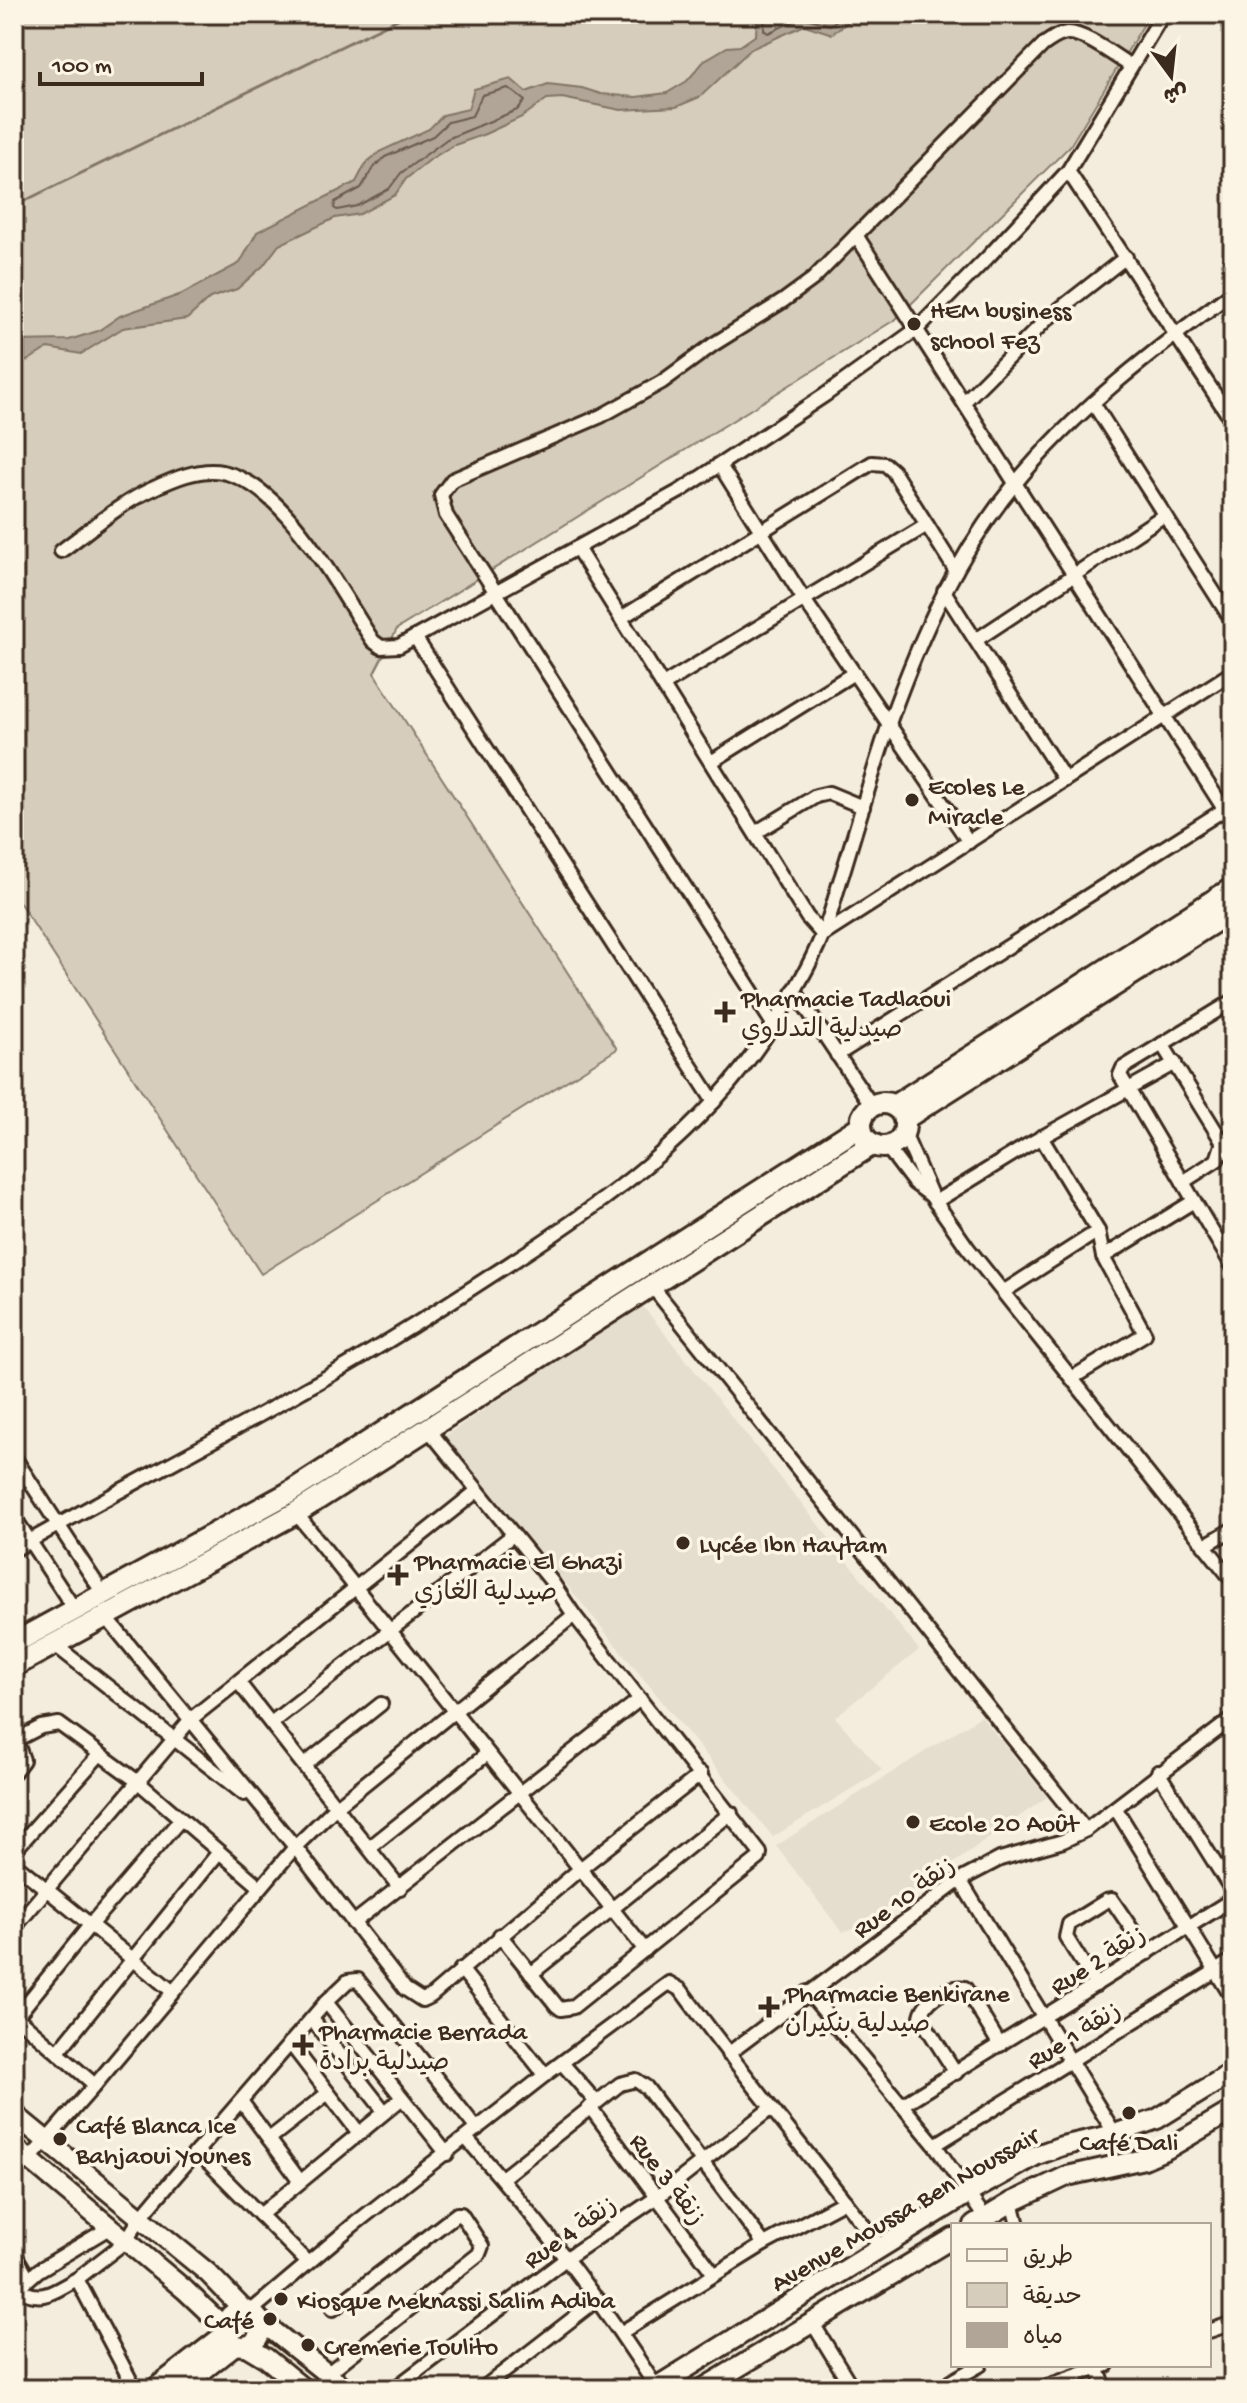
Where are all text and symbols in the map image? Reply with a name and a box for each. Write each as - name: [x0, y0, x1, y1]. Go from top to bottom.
- scale bar: [40, 36, 202, 86]
- north arrow: [1131, 36, 1211, 116]
- text: 100 m: [51, 53, 112, 82]
- text: ش: [1160, 76, 1190, 107]
- place label: HEM business school Fez: [930, 298, 1073, 359]
- marker: HEM business school Fez: [905, 315, 923, 333]
- place label: Ecoles Le Miracle: [928, 774, 1025, 835]
- marker: Ecoles Le Miracle: [903, 791, 921, 809]
- place label: Pharmacie Tadlaoui صيدلية التدلاوي: [740, 986, 951, 1047]
- marker: Pharmacie Tadlaoui صيدلية التدلاوي: [716, 1003, 734, 1021]
- place label: Lycée Ibn Haytam: [699, 1532, 887, 1563]
- marker: Lycée Ibn Haytam: [674, 1534, 692, 1552]
- place label: Pharmacie El Ghazi صيدلية الغازي: [413, 1549, 623, 1610]
- marker: Pharmacie El Ghazi صيدلية الغازي: [389, 1566, 407, 1584]
- place label: Ecole 20 Août: [929, 1811, 1081, 1842]
- marker: Ecole 20 Août: [904, 1813, 922, 1831]
- street label: Rue 10 زنقة: [848, 1852, 963, 1947]
- street label: Rue 2 زنقة: [1046, 1921, 1153, 2004]
- place label: Pharmacie Benkirane صيدلية بنكيران: [784, 1981, 1010, 2042]
- street label: Rue 1 زنقة: [1023, 1997, 1128, 2079]
- marker: Pharmacie Benkirane صيدلية بنكيران: [760, 1998, 778, 2016]
- place label: Pharmacie Berrada صيدلية برادة: [318, 2019, 529, 2080]
- marker: Pharmacie Berrada صيدلية برادة: [294, 2036, 312, 2054]
- marker: Café Dali: [1120, 2104, 1138, 2122]
- place label: Café Blanca Ice Bahjaoui Younes: [75, 2113, 252, 2174]
- street label: Avenue Moussa Ben Noussair: [767, 2121, 1048, 2301]
- street label: Rue 3 زنقة: [621, 2128, 710, 2233]
- marker: Café Blanca Ice Bahjaoui Younes: [51, 2130, 69, 2148]
- place label: Café Dali: [1080, 2130, 1178, 2161]
- street label: Rue 4 زنقة: [519, 2191, 624, 2278]
- legend: [951, 2223, 1211, 2367]
- text: طريق: [1023, 2244, 1073, 2273]
- text: حديقة: [1023, 2284, 1082, 2313]
- place label: Kiosque Meknassi Salim Adiba: [297, 2288, 617, 2319]
- marker: Kiosque Meknassi Salim Adiba: [272, 2290, 290, 2308]
- place label: Café: [204, 2308, 255, 2339]
- marker: Café: [261, 2310, 279, 2328]
- text: مياه: [1023, 2324, 1063, 2353]
- place label: Cremerie Toulito: [324, 2334, 498, 2365]
- marker: Cremerie Toulito: [299, 2336, 317, 2354]

